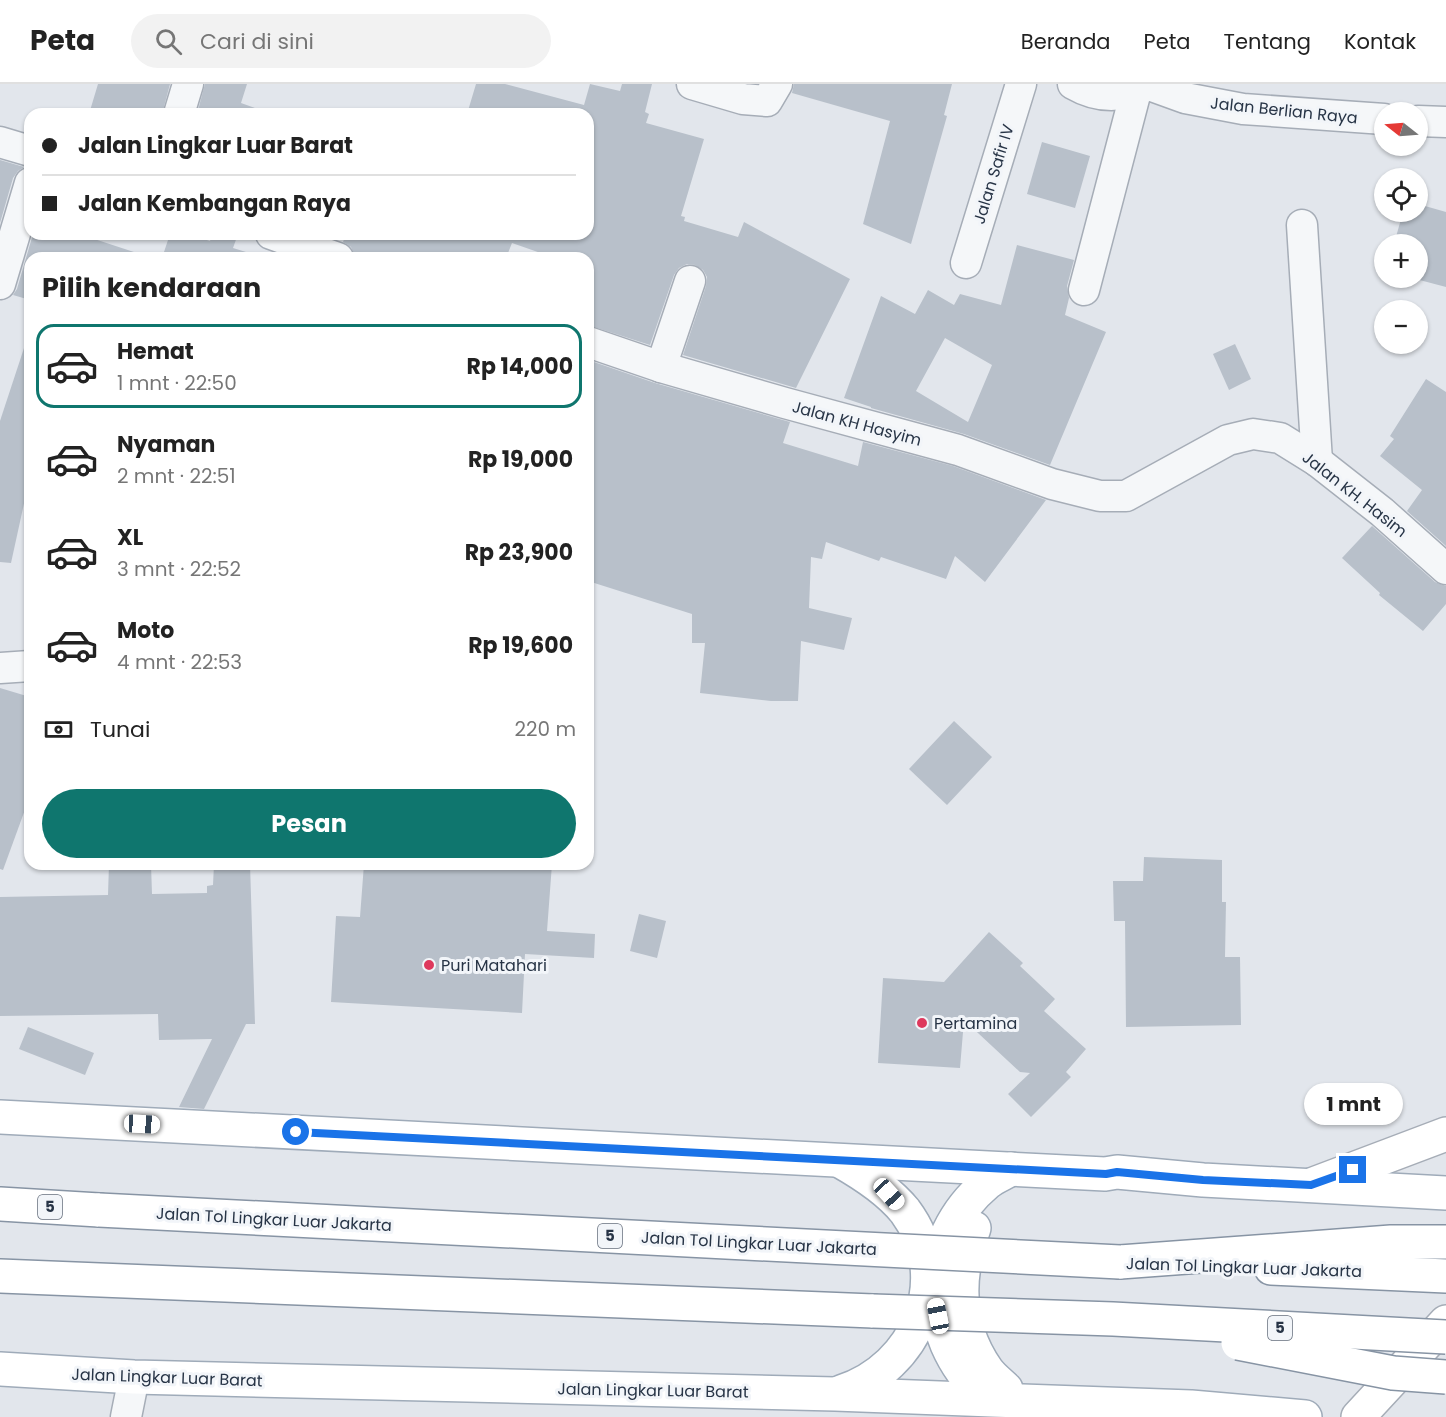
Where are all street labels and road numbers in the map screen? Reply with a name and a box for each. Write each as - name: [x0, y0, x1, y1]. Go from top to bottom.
- street label: Jalan Berlian Raya: [1209, 91, 1359, 130]
- street label: Jalan Safir IV: [967, 121, 1020, 227]
- street label: Jalan KH Hasyim: [790, 395, 924, 452]
- street label: Jalan KH. Hasim: [1297, 446, 1412, 543]
- road number: 5: [38, 1195, 62, 1219]
- street label: Jalan Tol Lingkar Luar Jakarta: [156, 1202, 392, 1237]
- road number: 5: [598, 1224, 622, 1248]
- street label: Jalan Tol Lingkar Luar Jakarta: [641, 1226, 877, 1261]
- street label: Jalan Tol Lingkar Luar Jakarta: [1126, 1252, 1362, 1283]
- road number: 5: [1268, 1316, 1292, 1340]
- street label: Jalan Lingkar Luar Barat: [71, 1363, 263, 1392]
- street label: Jalan Lingkar Luar Barat: [557, 1377, 749, 1404]

